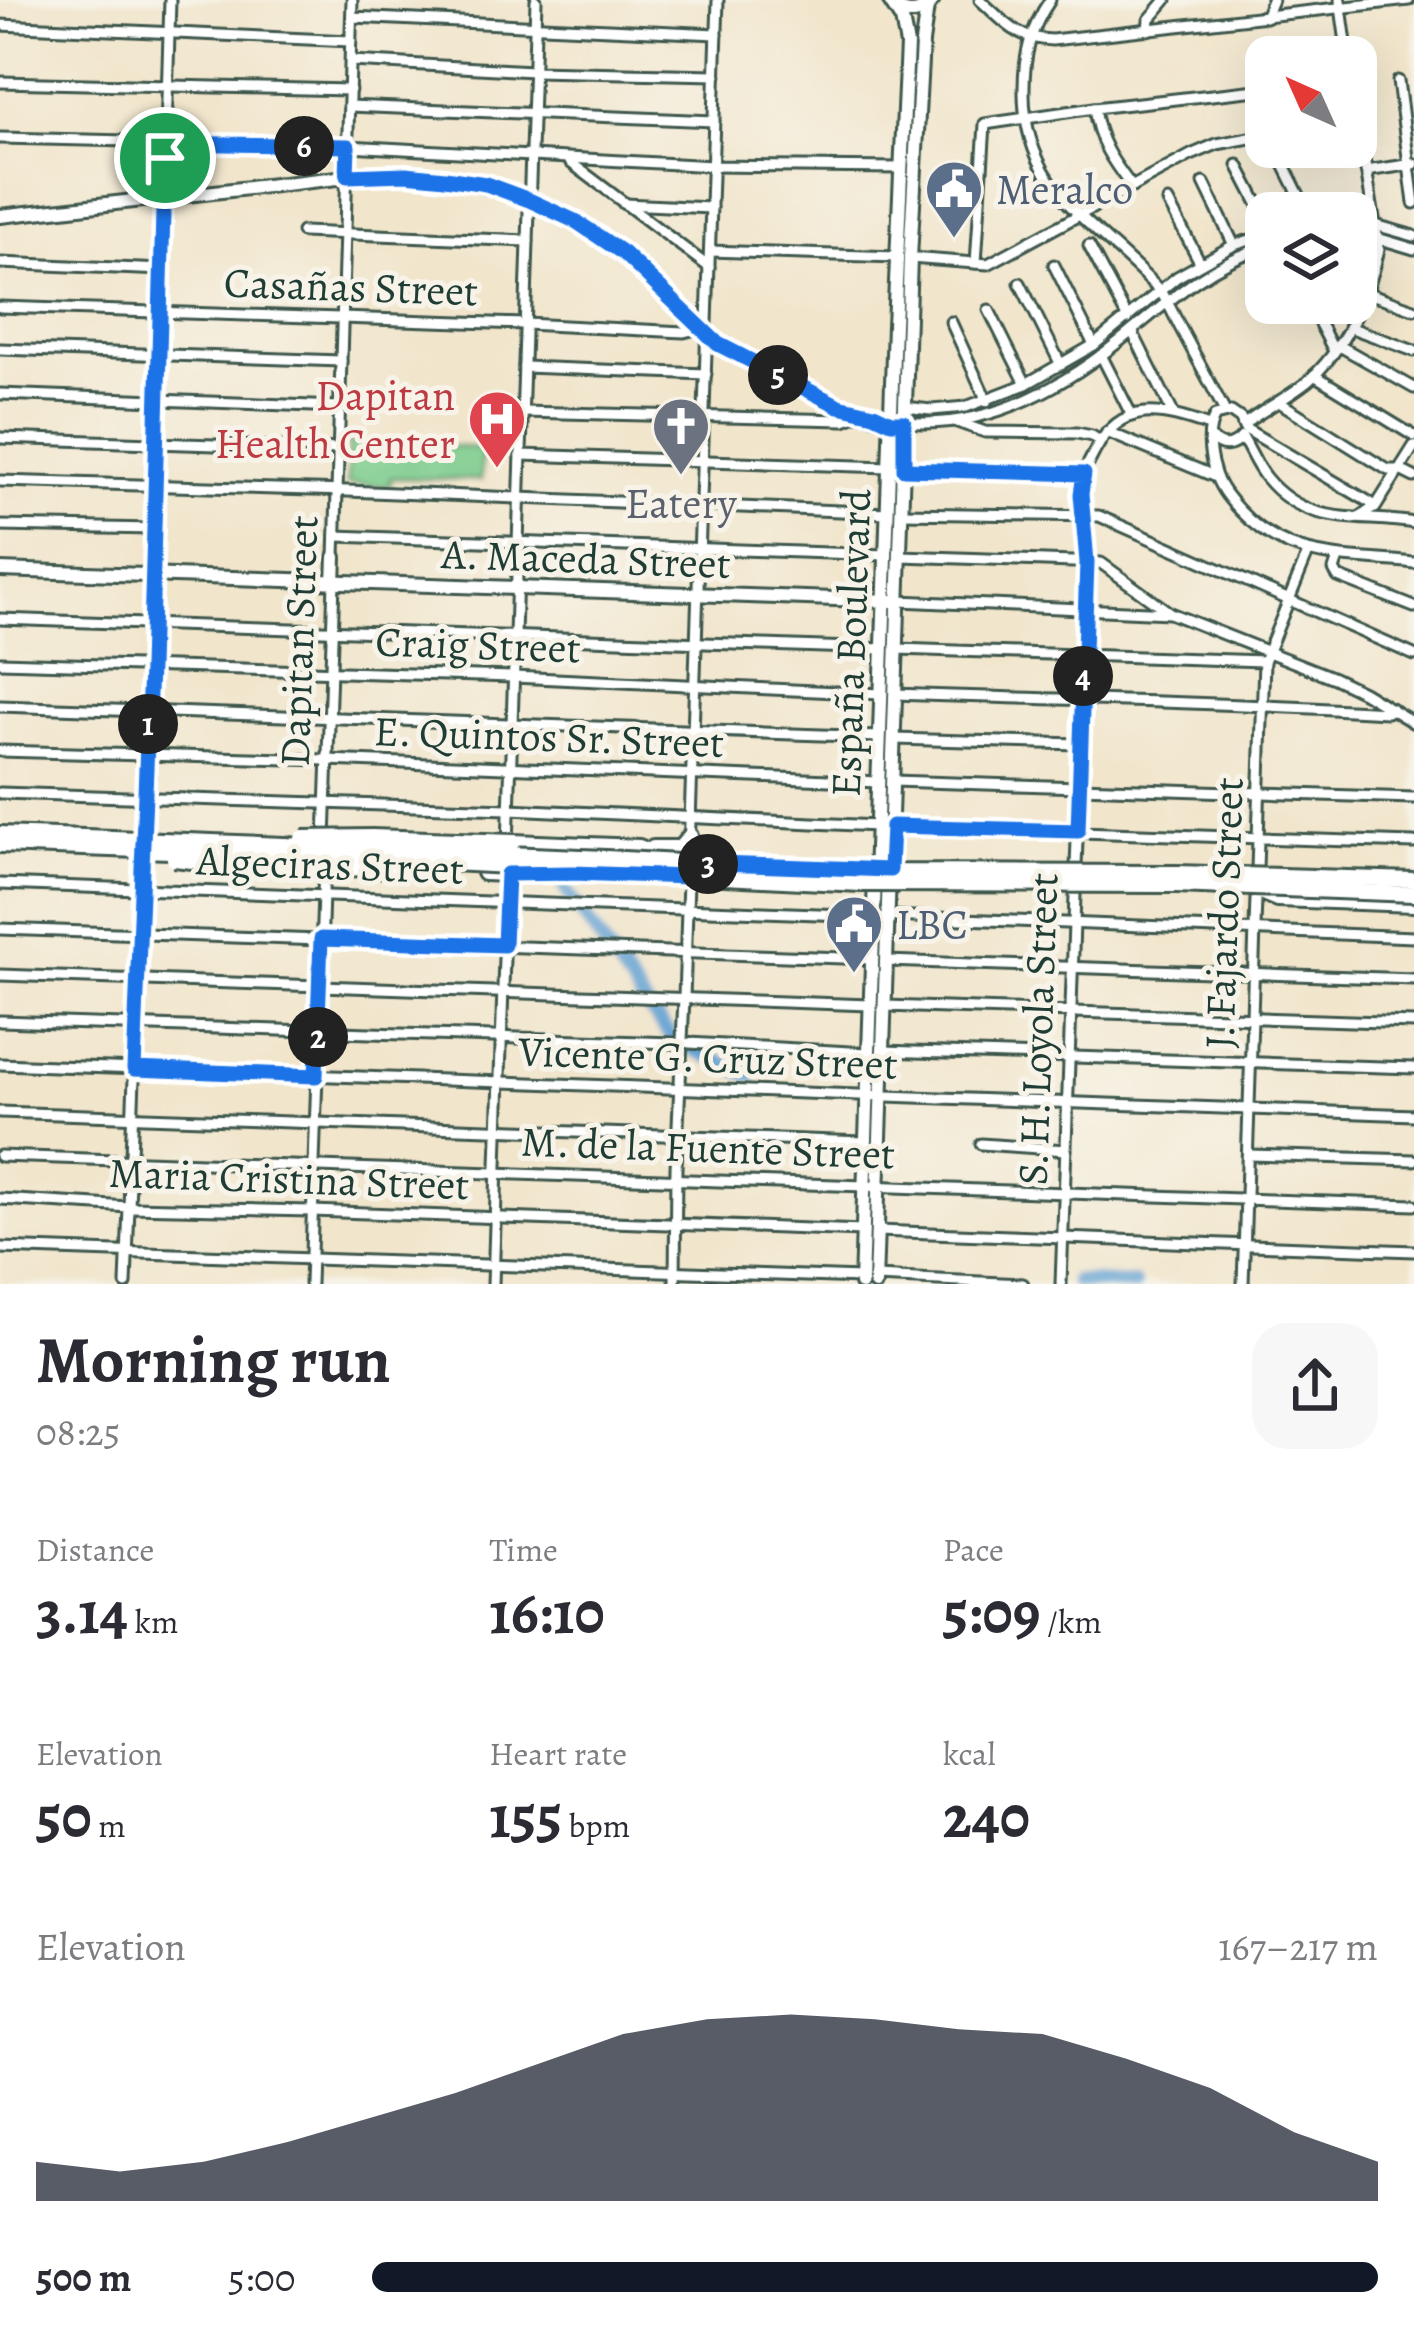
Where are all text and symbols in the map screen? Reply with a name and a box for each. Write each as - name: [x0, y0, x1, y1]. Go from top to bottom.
- north arrow: [1245, 36, 1377, 168]
- map controls: [1245, 36, 1377, 324]
- pin: [114, 107, 216, 209]
- pin: 6: [274, 116, 334, 176]
- text: 6: [296, 123, 312, 168]
- icon: arrive: [132, 125, 198, 191]
- public building icon: Meralco: [923, 158, 985, 240]
- place label: Meralco: [996, 161, 1133, 218]
- button: layers: [1245, 192, 1377, 324]
- street label: Casañas Street: [223, 254, 479, 319]
- pin: 5: [748, 345, 808, 405]
- text: 5: [771, 352, 785, 397]
- place label: Dapitan Health Center: [215, 367, 455, 472]
- hospital icon: Dapitan Health Center: [466, 388, 528, 470]
- church icon: Eatery: [650, 395, 712, 477]
- place label: Eatery: [625, 475, 738, 532]
- street label: España Boulevard: [817, 488, 884, 798]
- street label: Dapitan Street: [266, 514, 331, 768]
- street label: A. Maceda Street: [439, 525, 732, 592]
- street label: Craig Street: [374, 612, 582, 677]
- pin: 4: [1053, 646, 1113, 706]
- text: 4: [1075, 653, 1091, 698]
- pin: 1: [118, 694, 178, 754]
- text: 1: [142, 701, 154, 746]
- street label: E. Quintos Sr. Street: [373, 702, 725, 771]
- street label: J. Fajardo Street: [1190, 776, 1257, 1050]
- street label: Algeciras Street: [194, 831, 465, 898]
- pin: 3: [678, 834, 738, 894]
- text: 3: [701, 841, 715, 886]
- street label: S. H. Loyola Street: [1004, 872, 1071, 1186]
- public building icon: LBC: [823, 893, 885, 975]
- place label: LBC: [896, 896, 968, 953]
- pin: 2: [288, 1007, 348, 1067]
- text: 2: [310, 1014, 326, 1059]
- street label: Vicente G. Cruz Street: [516, 1022, 899, 1093]
- street label: M. de la Fuente Street: [520, 1112, 896, 1183]
- street label: Maria Cristina Street: [108, 1144, 470, 1213]
- text: Morning run: [36, 1315, 391, 1405]
- button: share: [1252, 1323, 1378, 1449]
- text: 08:25: [36, 1405, 120, 1458]
- text: Distance: [36, 1527, 154, 1572]
- text: Time: [489, 1527, 558, 1572]
- text: Pace: [943, 1527, 1004, 1572]
- text: 3.14: [36, 1572, 128, 1654]
- text: 16:10: [489, 1572, 605, 1654]
- text: 5:09: [943, 1572, 1041, 1654]
- text: km: [128, 1599, 178, 1644]
- text: /km: [1041, 1599, 1102, 1644]
- text: Elevation: [36, 1731, 163, 1776]
- text: Heart rate: [489, 1731, 627, 1776]
- text: kcal: [943, 1731, 996, 1776]
- text: 50: [36, 1776, 92, 1858]
- text: 155: [489, 1776, 562, 1858]
- text: 240: [943, 1776, 1030, 1858]
- text: m: [92, 1803, 126, 1848]
- text: bpm: [562, 1803, 630, 1848]
- text: Elevation: [36, 1920, 186, 1973]
- text: 167–217 m: [1218, 1920, 1378, 1973]
- text: 500 m: [36, 2251, 131, 2304]
- text: 5:00: [228, 2251, 296, 2304]

